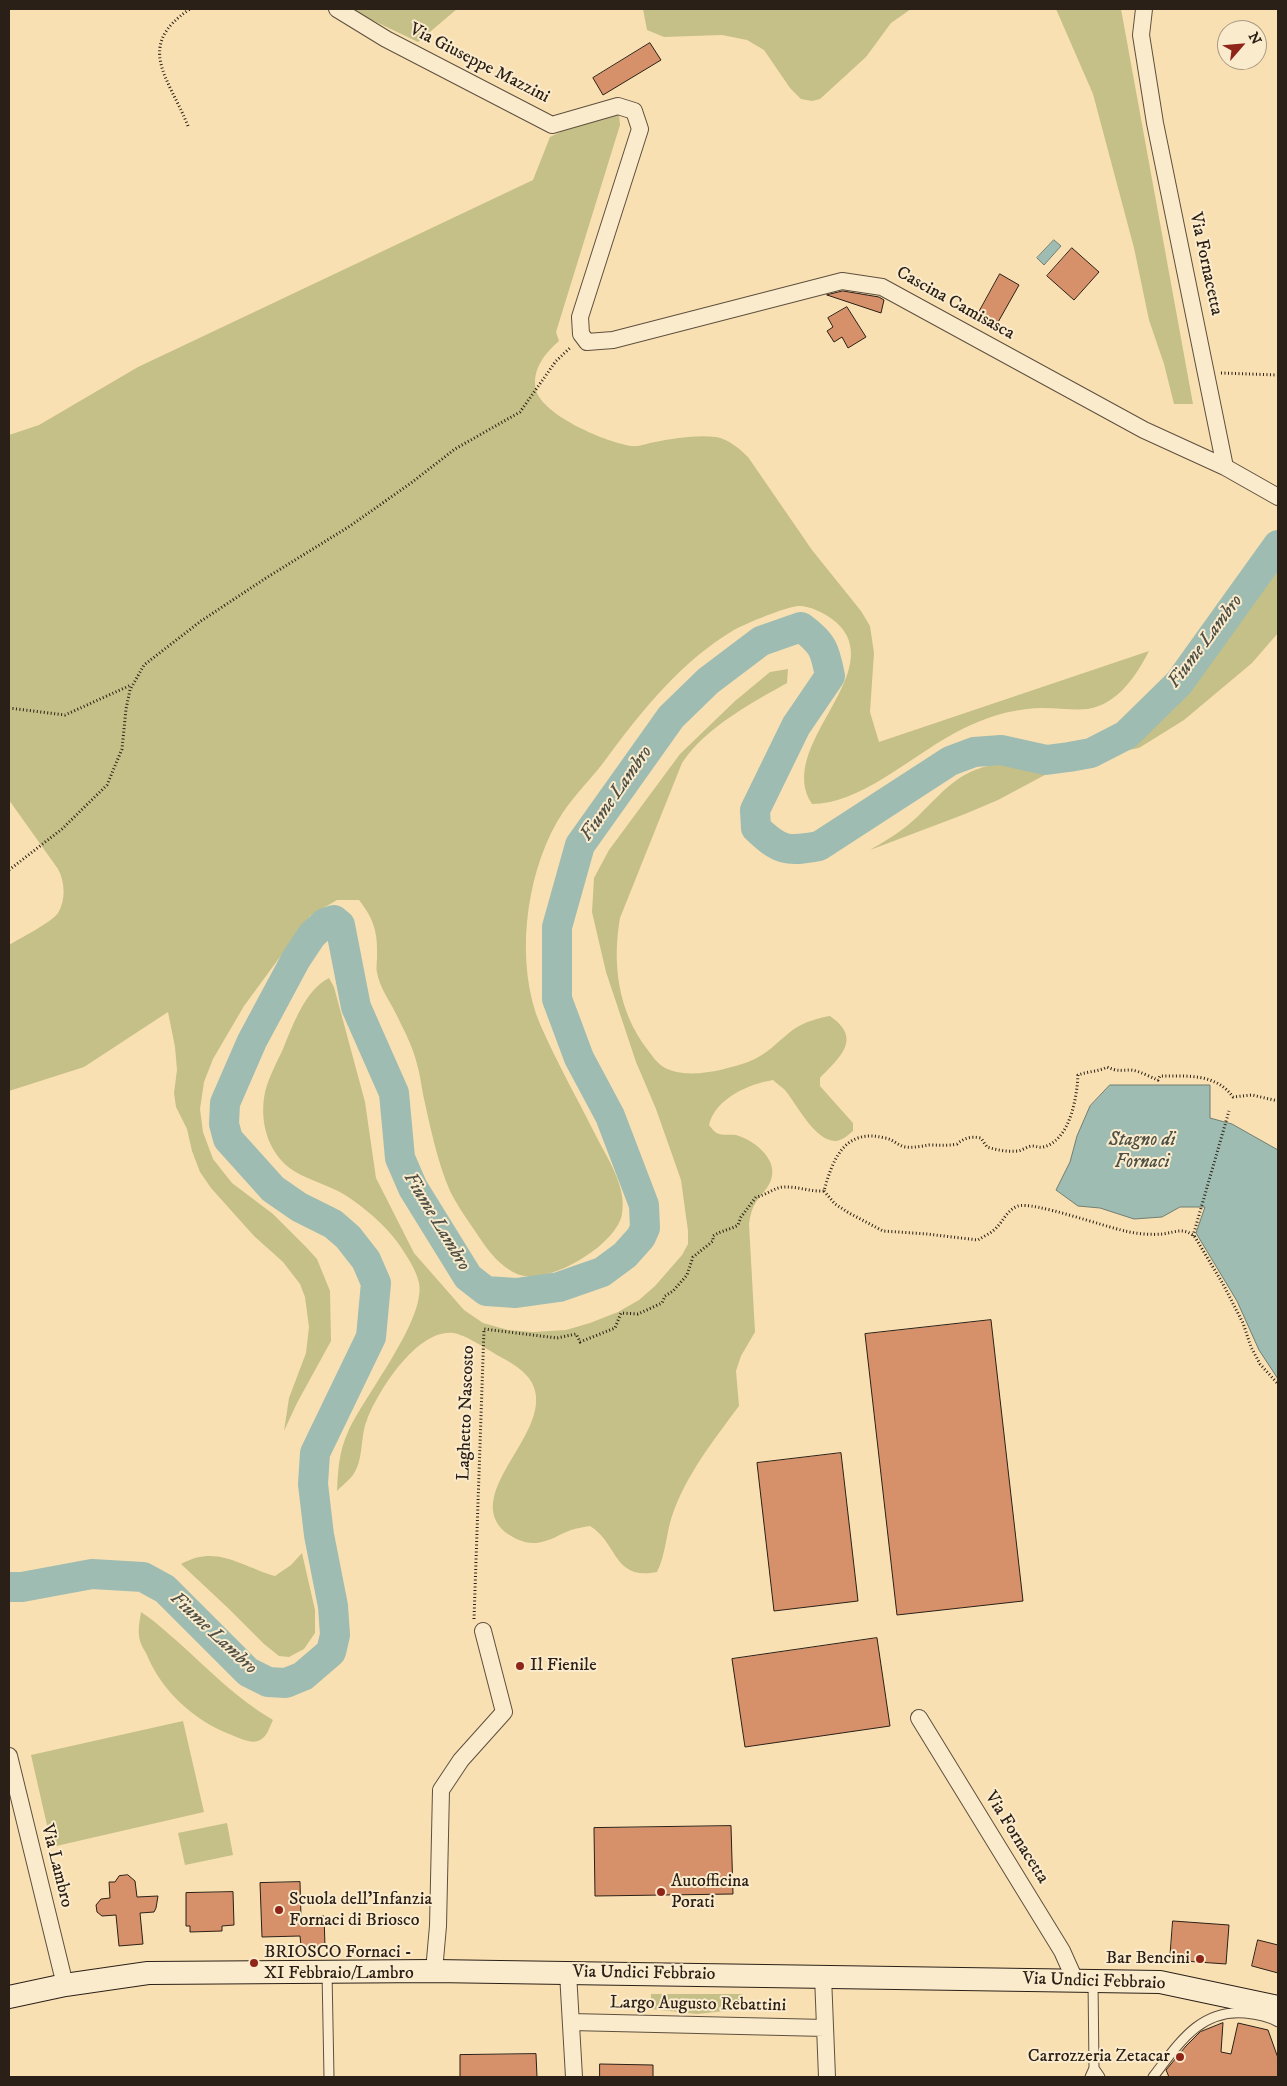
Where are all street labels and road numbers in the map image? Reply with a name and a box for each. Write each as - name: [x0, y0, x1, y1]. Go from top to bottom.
- street label: Via Giuseppe Mazzini: [405, 19, 553, 109]
- street label: Via Fornacetta: [1184, 211, 1226, 317]
- street label: Cascina Camisasca: [892, 263, 1018, 345]
- street label: Laghetto Nascosto: [454, 1345, 480, 1481]
- street label: Via Fornacetta: [979, 1788, 1053, 1888]
- street label: Via Lambro: [35, 1822, 77, 1910]
- street label: Via Undici Febbraio: [572, 1962, 716, 1986]
- street label: Via Undici Febbraio: [1022, 1969, 1166, 1995]
- street label: Largo Augusto Rebattini: [610, 1993, 786, 2017]

